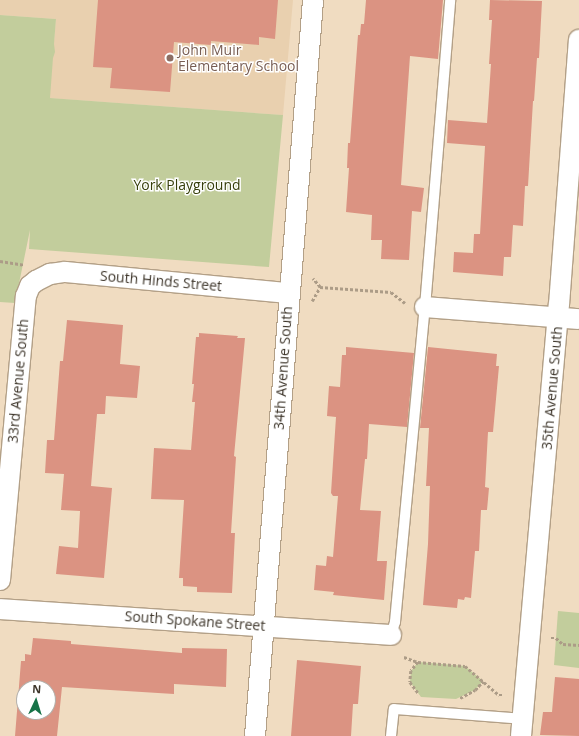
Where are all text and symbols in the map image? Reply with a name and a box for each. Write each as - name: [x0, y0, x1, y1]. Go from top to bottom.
- place label: John Muir Elementary School: [178, 42, 299, 74]
- marker: John Muir Elementary School: [165, 53, 175, 63]
- park label: York Playground: [133, 177, 241, 193]
- street label: South Hinds Street: [99, 267, 223, 295]
- street label: 34th Avenue South: [270, 306, 296, 430]
- street label: 33rd Avenue South: [4, 318, 32, 444]
- street label: 35th Avenue South: [538, 326, 566, 450]
- street label: South Spokane Street: [124, 608, 266, 634]
- north arrow: [16, 680, 56, 720]
- text: N: [32, 681, 42, 696]

